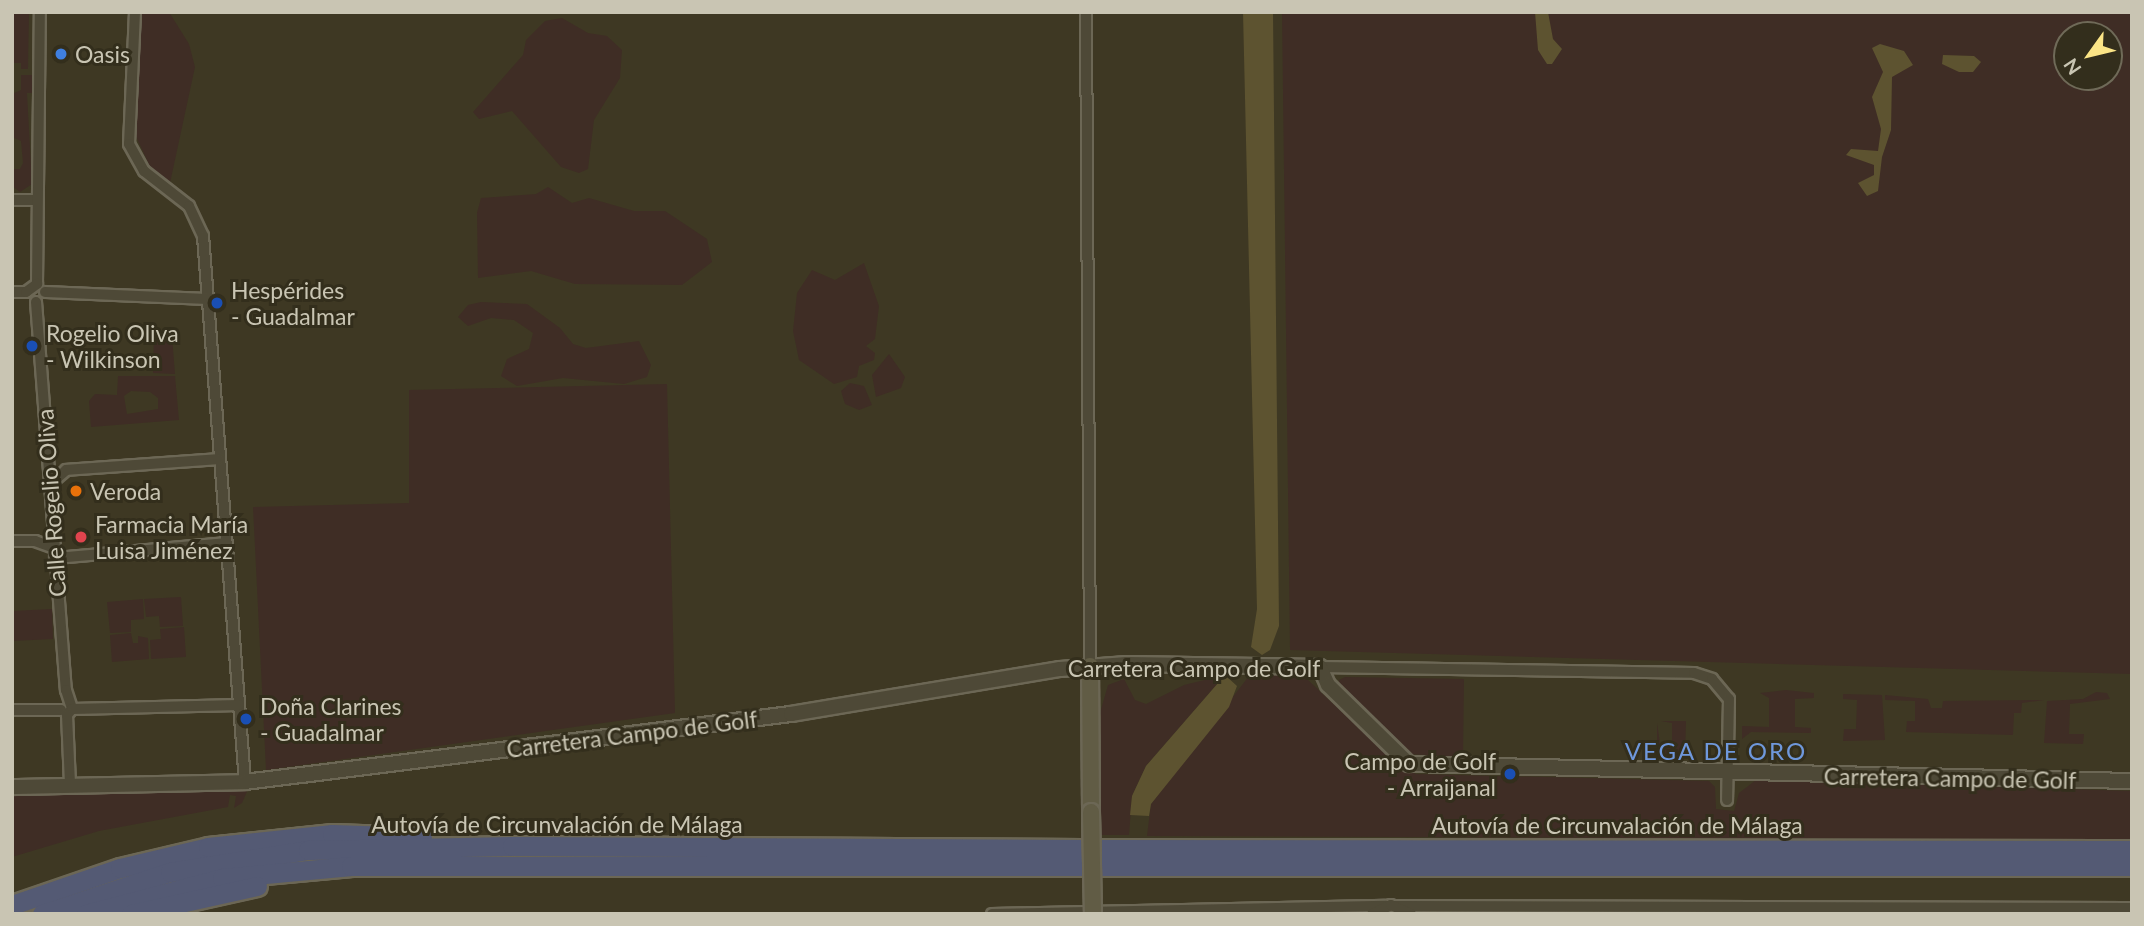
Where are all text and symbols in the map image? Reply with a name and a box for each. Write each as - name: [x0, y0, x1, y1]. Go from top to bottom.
- north arrow: [2053, 21, 2123, 91]
- place label: Oasis: [75, 40, 130, 68]
- marker: Oasis: [53, 46, 69, 62]
- text: N: [2058, 54, 2085, 79]
- place label: Hespérides - Guadalmar: [231, 276, 355, 330]
- marker: Hespérides - Guadalmar: [209, 295, 225, 311]
- place label: Rogelio Oliva - Wilkinson: [46, 319, 179, 373]
- marker: Rogelio Oliva - Wilkinson: [24, 338, 40, 354]
- street label: Calle Rogelio Oliva: [31, 408, 71, 598]
- place label: Veroda: [90, 477, 161, 505]
- marker: Veroda: [68, 483, 84, 499]
- place label: Farmacia María Luisa Jiménez: [95, 510, 248, 564]
- marker: Farmacia María Luisa Jiménez: [73, 529, 89, 545]
- street label: Carretera Campo de Golf: [1068, 654, 1320, 682]
- place label: Doña Clarines - Guadalmar: [260, 692, 402, 746]
- street label: Carretera Campo de Golf: [505, 705, 759, 763]
- marker: Doña Clarines - Guadalmar: [238, 711, 254, 727]
- district label: VEGA DE ORO: [1626, 737, 1806, 765]
- place label: Campo de Golf - Arraijanal: [1344, 747, 1496, 801]
- street label: Carretera Campo de Golf: [1823, 762, 2077, 794]
- marker: Campo de Golf - Arraijanal: [1502, 766, 1518, 782]
- street label: Autovía de Circunvalación de Málaga: [371, 810, 743, 838]
- street label: Autovía de Circunvalación de Málaga: [1431, 811, 1803, 839]

